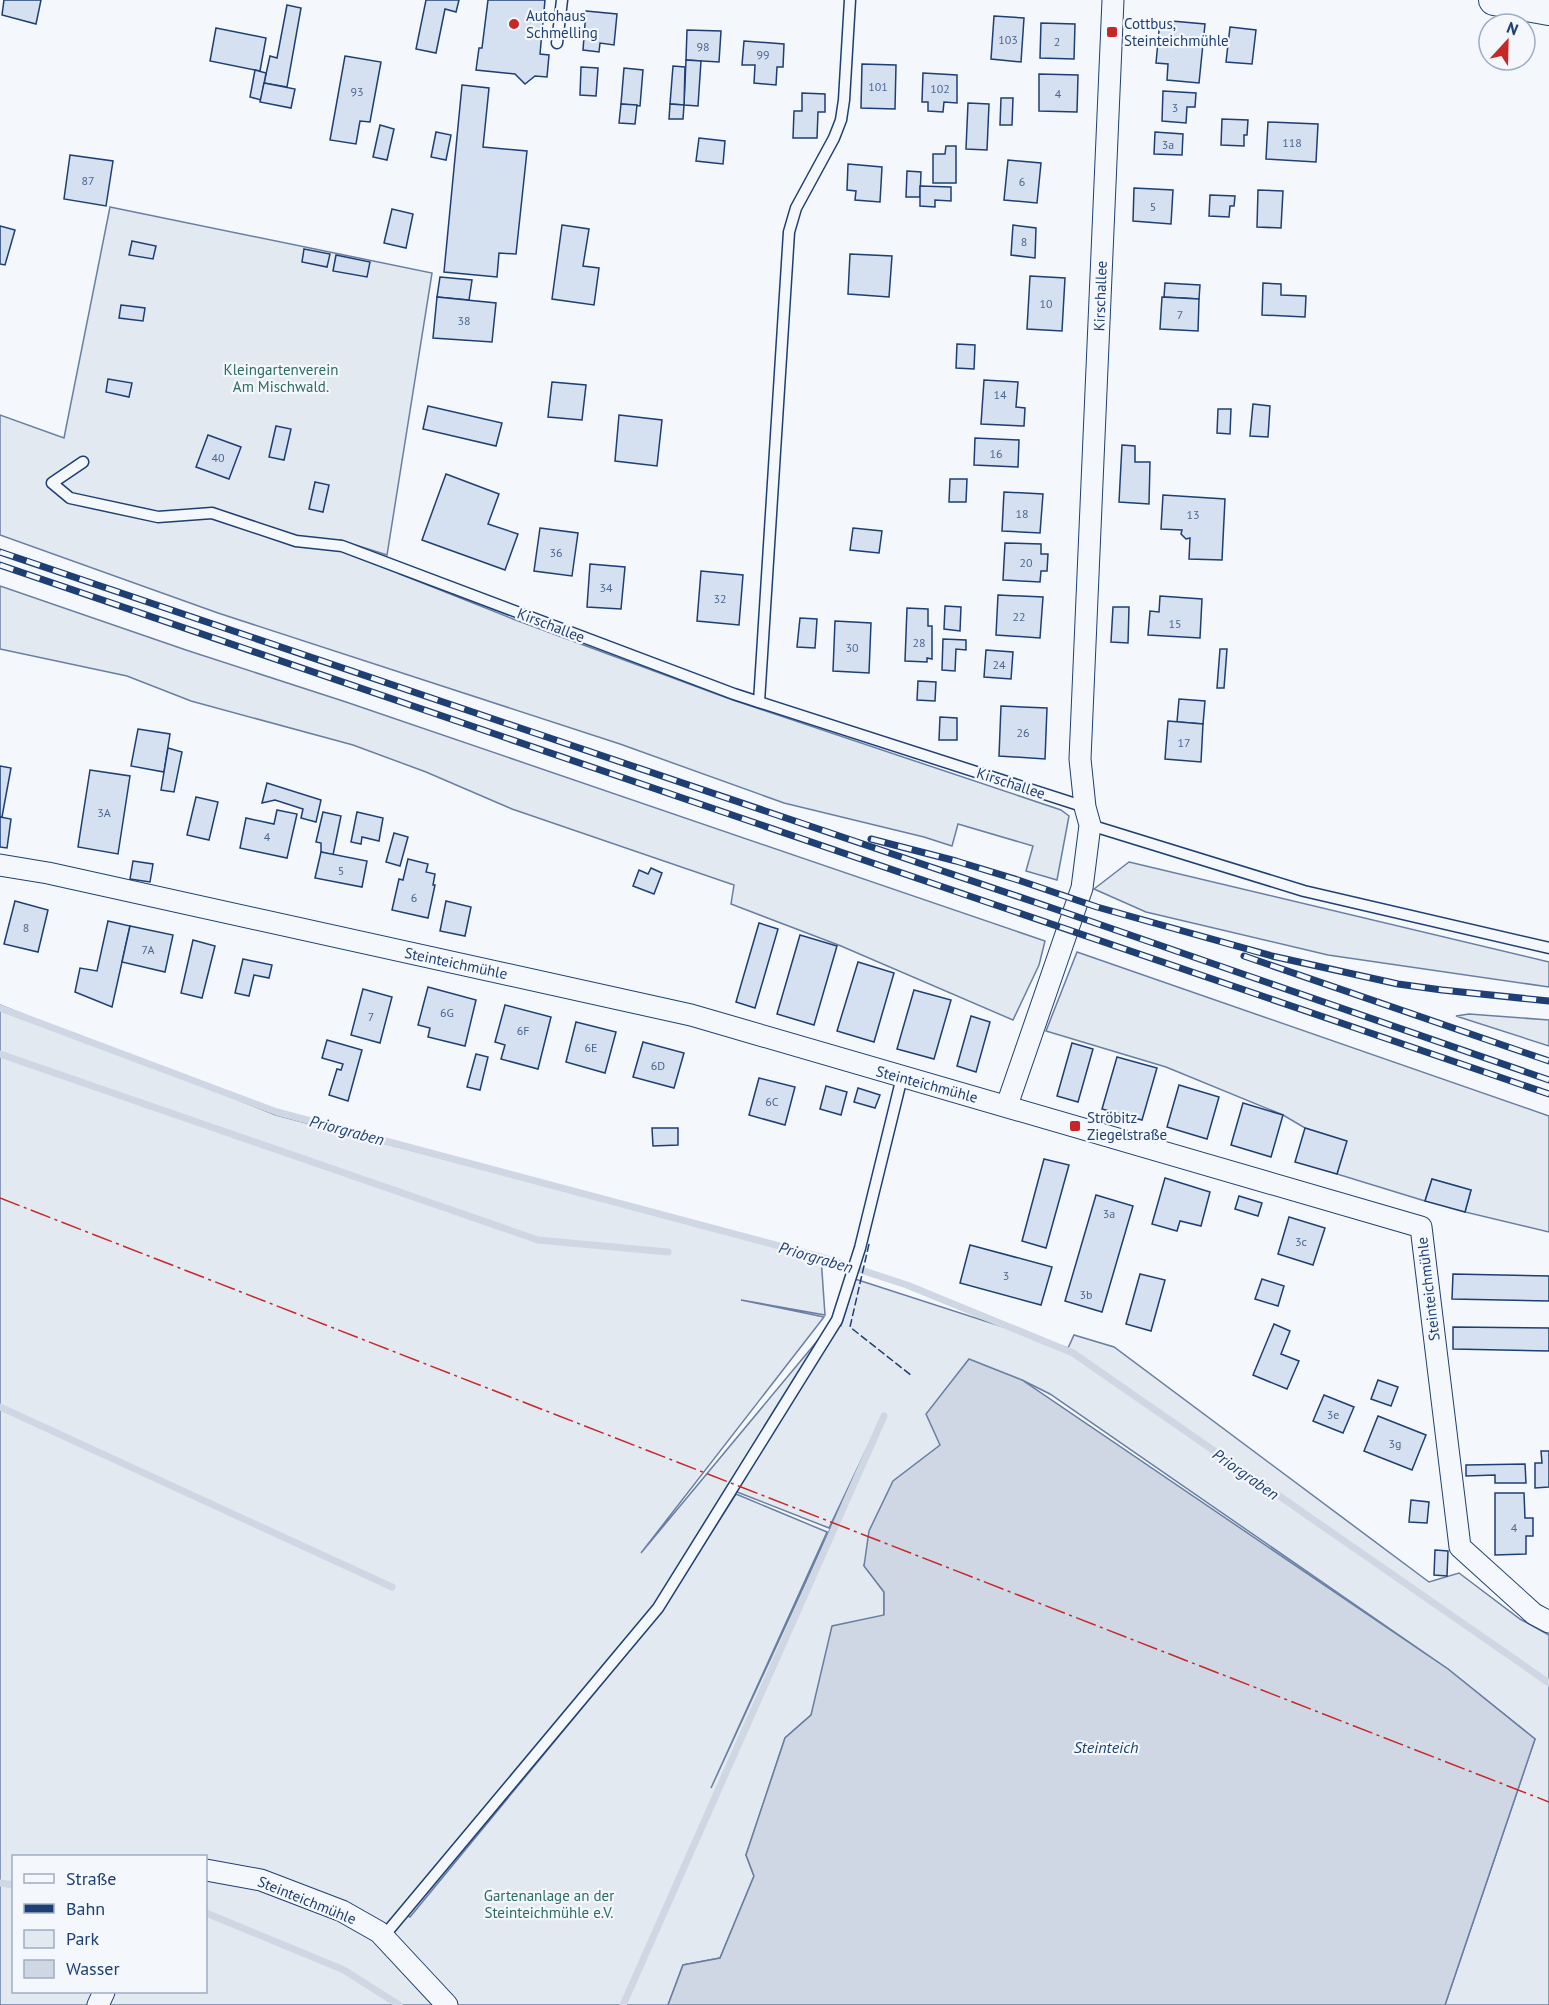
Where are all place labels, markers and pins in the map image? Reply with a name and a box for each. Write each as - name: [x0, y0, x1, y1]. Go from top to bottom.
- place label: Autohaus Schmelling: [526, 6, 598, 42]
- place label: Cottbus, Steinteichmühle: [1124, 14, 1229, 50]
- marker: Autohaus Schmelling: [507, 17, 521, 31]
- marker: Cottbus, Steinteichmühle: [1105, 25, 1119, 39]
- place label: Ströbitz Ziegelstraße: [1087, 1108, 1167, 1144]
- marker: Ströbitz Ziegelstraße: [1068, 1119, 1082, 1133]

